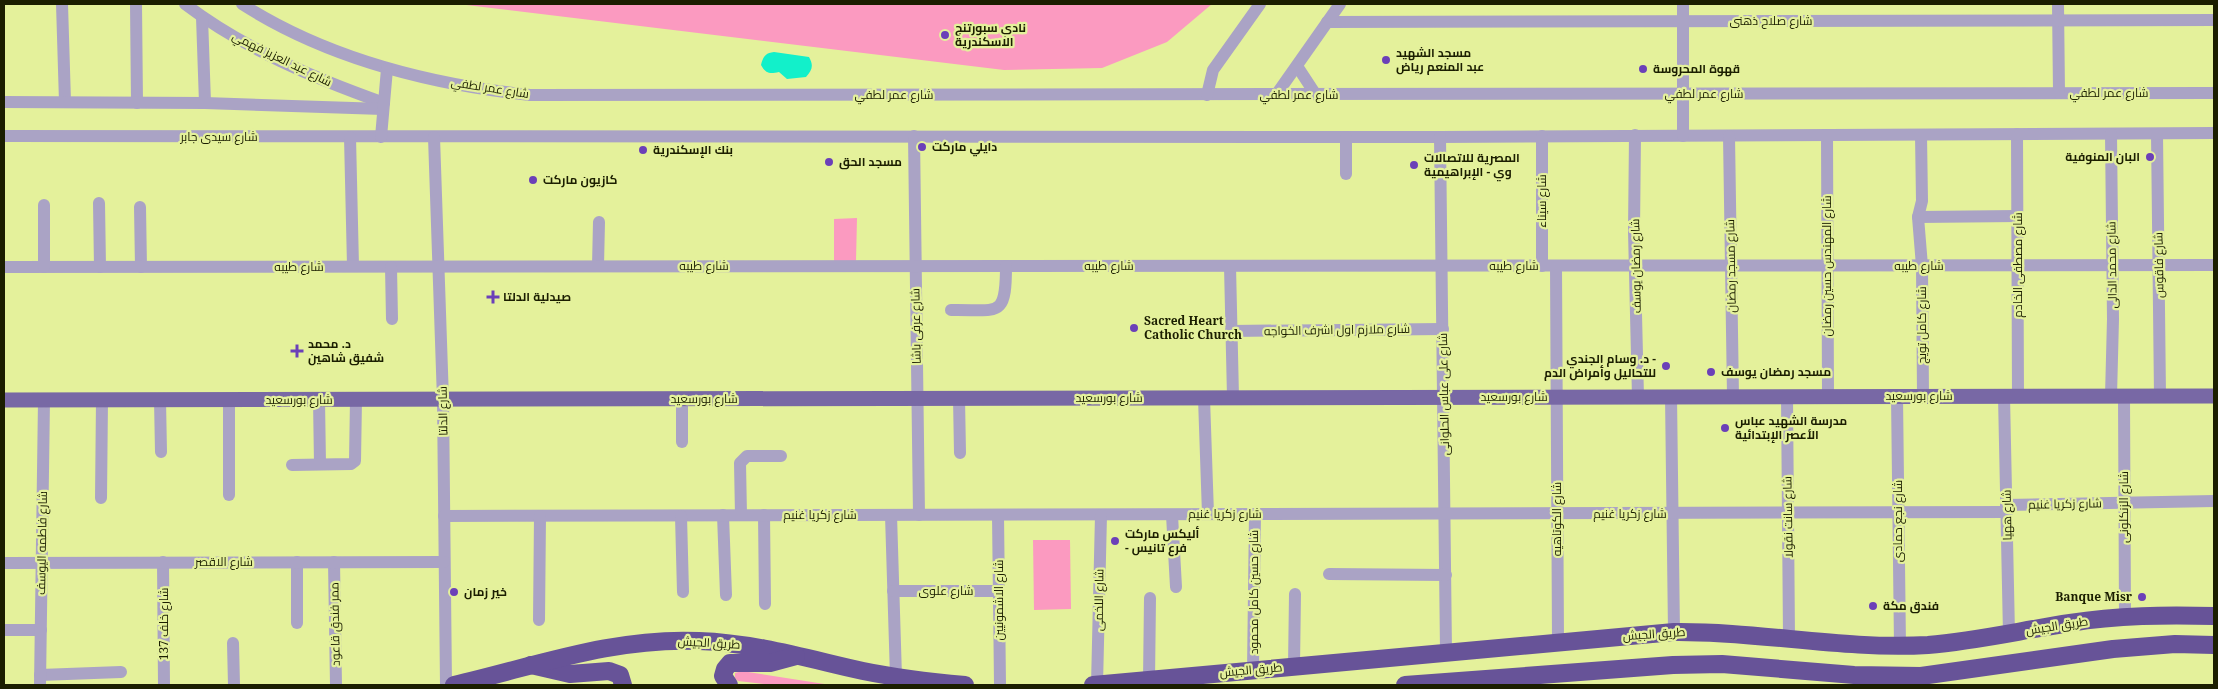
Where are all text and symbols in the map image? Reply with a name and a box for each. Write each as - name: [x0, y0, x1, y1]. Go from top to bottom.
- street label: شارع صلاح ذهنى: [1729, 12, 1813, 29]
- place label: نادي سبورتنج الاسكندرية: [955, 19, 1026, 50]
- street label: شارع عبد العزيز فهمي: [229, 27, 335, 92]
- marker: نادي سبورتنج الاسكندرية: [939, 29, 951, 41]
- place label: مسجد الشهيد عبد المنعم رياض: [1396, 44, 1484, 75]
- marker: مسجد الشهيد عبد المنعم رياض: [1380, 54, 1392, 66]
- place label: قهوة المحروسة: [1653, 60, 1740, 77]
- marker: قهوة المحروسة: [1637, 63, 1649, 75]
- street label: شارع عمر لطفي: [449, 73, 530, 104]
- street label: شارع عمر لطفي: [2070, 84, 2148, 103]
- street label: شارع عمر لطفي: [1665, 85, 1743, 104]
- street label: شارع عمر لطفي: [855, 86, 933, 105]
- street label: شارع عمر لطفي: [1260, 86, 1338, 105]
- street label: شارع سيدى جابر: [179, 128, 258, 145]
- place label: دايلي ماركت: [932, 138, 997, 157]
- place label: بنك الإسكندرية: [653, 141, 733, 158]
- marker: دايلي ماركت: [916, 141, 928, 153]
- marker: بنك الإسكندرية: [637, 144, 649, 156]
- place label: البان المنوفية: [2065, 148, 2140, 165]
- place label: المصرية للاتصالات وي - الإبراهيمية: [1424, 149, 1520, 182]
- marker: البان المنوفية: [2144, 151, 2156, 163]
- place label: مسجد الحق: [839, 153, 902, 170]
- marker: مسجد الحق: [823, 156, 835, 168]
- marker: المصرية للاتصالات وي - الإبراهيمية: [1408, 159, 1420, 171]
- place label: كازيون ماركت: [543, 171, 617, 188]
- marker: كازيون ماركت: [527, 174, 539, 186]
- street label: شارع سيناء: [1533, 174, 1550, 228]
- street label: شارع المهندس حسين رمضان: [1818, 195, 1835, 337]
- street label: شارع مصطفى الخادم: [2009, 212, 2026, 318]
- street label: شارع رمضان يوسف: [1626, 218, 1645, 314]
- street label: شارع مسجد رمضان: [1721, 219, 1740, 313]
- street label: شارع محمد الدالى: [2102, 221, 2121, 309]
- street label: شارع فاقوس: [2149, 232, 2168, 298]
- street label: شارع طيبه: [679, 257, 729, 274]
- street label: شارع طيبه: [1084, 257, 1134, 274]
- street label: شارع طيبه: [1489, 257, 1539, 274]
- street label: شارع طيبه: [1894, 257, 1944, 274]
- street label: شارع طيبه: [274, 258, 324, 275]
- street label: شارع كامل تويج: [1913, 286, 1930, 364]
- place label: صيدلية الدلتا: [503, 288, 571, 305]
- street label: شارع عرفى باشا: [906, 288, 925, 364]
- marker: صيدلية الدلتا: [487, 291, 499, 303]
- place label: Sacred Heart Catholic Church: [1144, 312, 1242, 343]
- street label: شارع ملازم اول اشرف الخواجه: [1264, 320, 1410, 339]
- marker: Sacred Heart Catholic Church: [1128, 322, 1140, 334]
- street label: شارع على عباس الحلوانى: [1434, 333, 1453, 455]
- place label: د. محمد شفيق شاهين: [308, 335, 384, 366]
- marker: د. محمد شفيق شاهين: [290, 344, 304, 358]
- place label: د. وسام الجندي - للتحاليل وأمراض الدم: [1544, 350, 1656, 381]
- marker: د. وسام الجندي - للتحاليل وأمراض الدم: [1660, 360, 1672, 372]
- place label: مسجد رمضان يوسف: [1721, 363, 1831, 380]
- marker: مسجد رمضان يوسف: [1705, 366, 1717, 378]
- street label: شارع الدلتا: [434, 386, 451, 436]
- street label: شارع بورسعيد: [1885, 387, 1953, 404]
- street label: شارع بورسعيد: [1480, 388, 1548, 405]
- street label: شارع بورسعيد: [1075, 389, 1143, 406]
- street label: شارع بورسعيد: [670, 390, 738, 407]
- street label: شارع بورسعيد: [265, 391, 333, 408]
- place label: مدرسة الشهيد عباس الأعصر الإبتدائية: [1735, 412, 1847, 443]
- marker: مدرسة الشهيد عباس الأعصر الإبتدائية: [1719, 422, 1731, 434]
- street label: شارع الزنكلونى: [2115, 471, 2132, 543]
- street label: شارع سانت نقولا: [1778, 476, 1797, 558]
- street label: شارع نجع حمادى: [1889, 480, 1906, 562]
- street label: شارع الكوتاهيه: [1548, 482, 1565, 556]
- street label: شارع ههيا: [1998, 489, 2015, 541]
- street label: شارع فاطمه اليوسف: [32, 491, 51, 595]
- street label: شارع زكريا غنيم: [2028, 494, 2102, 513]
- street label: شارع زكريا غنيم: [1188, 505, 1262, 522]
- street label: شارع زكريا غنيم: [1593, 505, 1667, 522]
- street label: شارع زكريا غنيم: [783, 506, 857, 523]
- place label: أليكس ماركت - فرع تانيس: [1125, 525, 1200, 557]
- street label: شارع حسين كامل محمود: [1245, 530, 1262, 654]
- marker: أليكس ماركت - فرع تانيس: [1109, 535, 1121, 547]
- street label: شارع الاقصر: [194, 553, 253, 570]
- street label: شارع الاشمونيين: [990, 559, 1007, 640]
- street label: شارع اللخمى: [1089, 569, 1108, 631]
- street label: ممر فندق قاعود: [325, 582, 344, 666]
- street label: شارع علوى: [919, 582, 973, 599]
- place label: خير زمان: [464, 583, 507, 600]
- marker: خير زمان: [448, 586, 460, 598]
- street label: شارع خلف 137: [155, 588, 172, 660]
- place label: Banque Misr: [2055, 588, 2133, 605]
- marker: Banque Misr: [2136, 591, 2148, 603]
- place label: فندق مكة: [1883, 597, 1939, 614]
- marker: فندق مكة: [1867, 600, 1879, 612]
- street label: طريق الجيش: [2025, 612, 2089, 639]
- street label: طريق الجيش: [1622, 623, 1686, 644]
- street label: طريق الجيش: [677, 632, 741, 653]
- street label: طريق الجيش: [1219, 658, 1283, 681]

